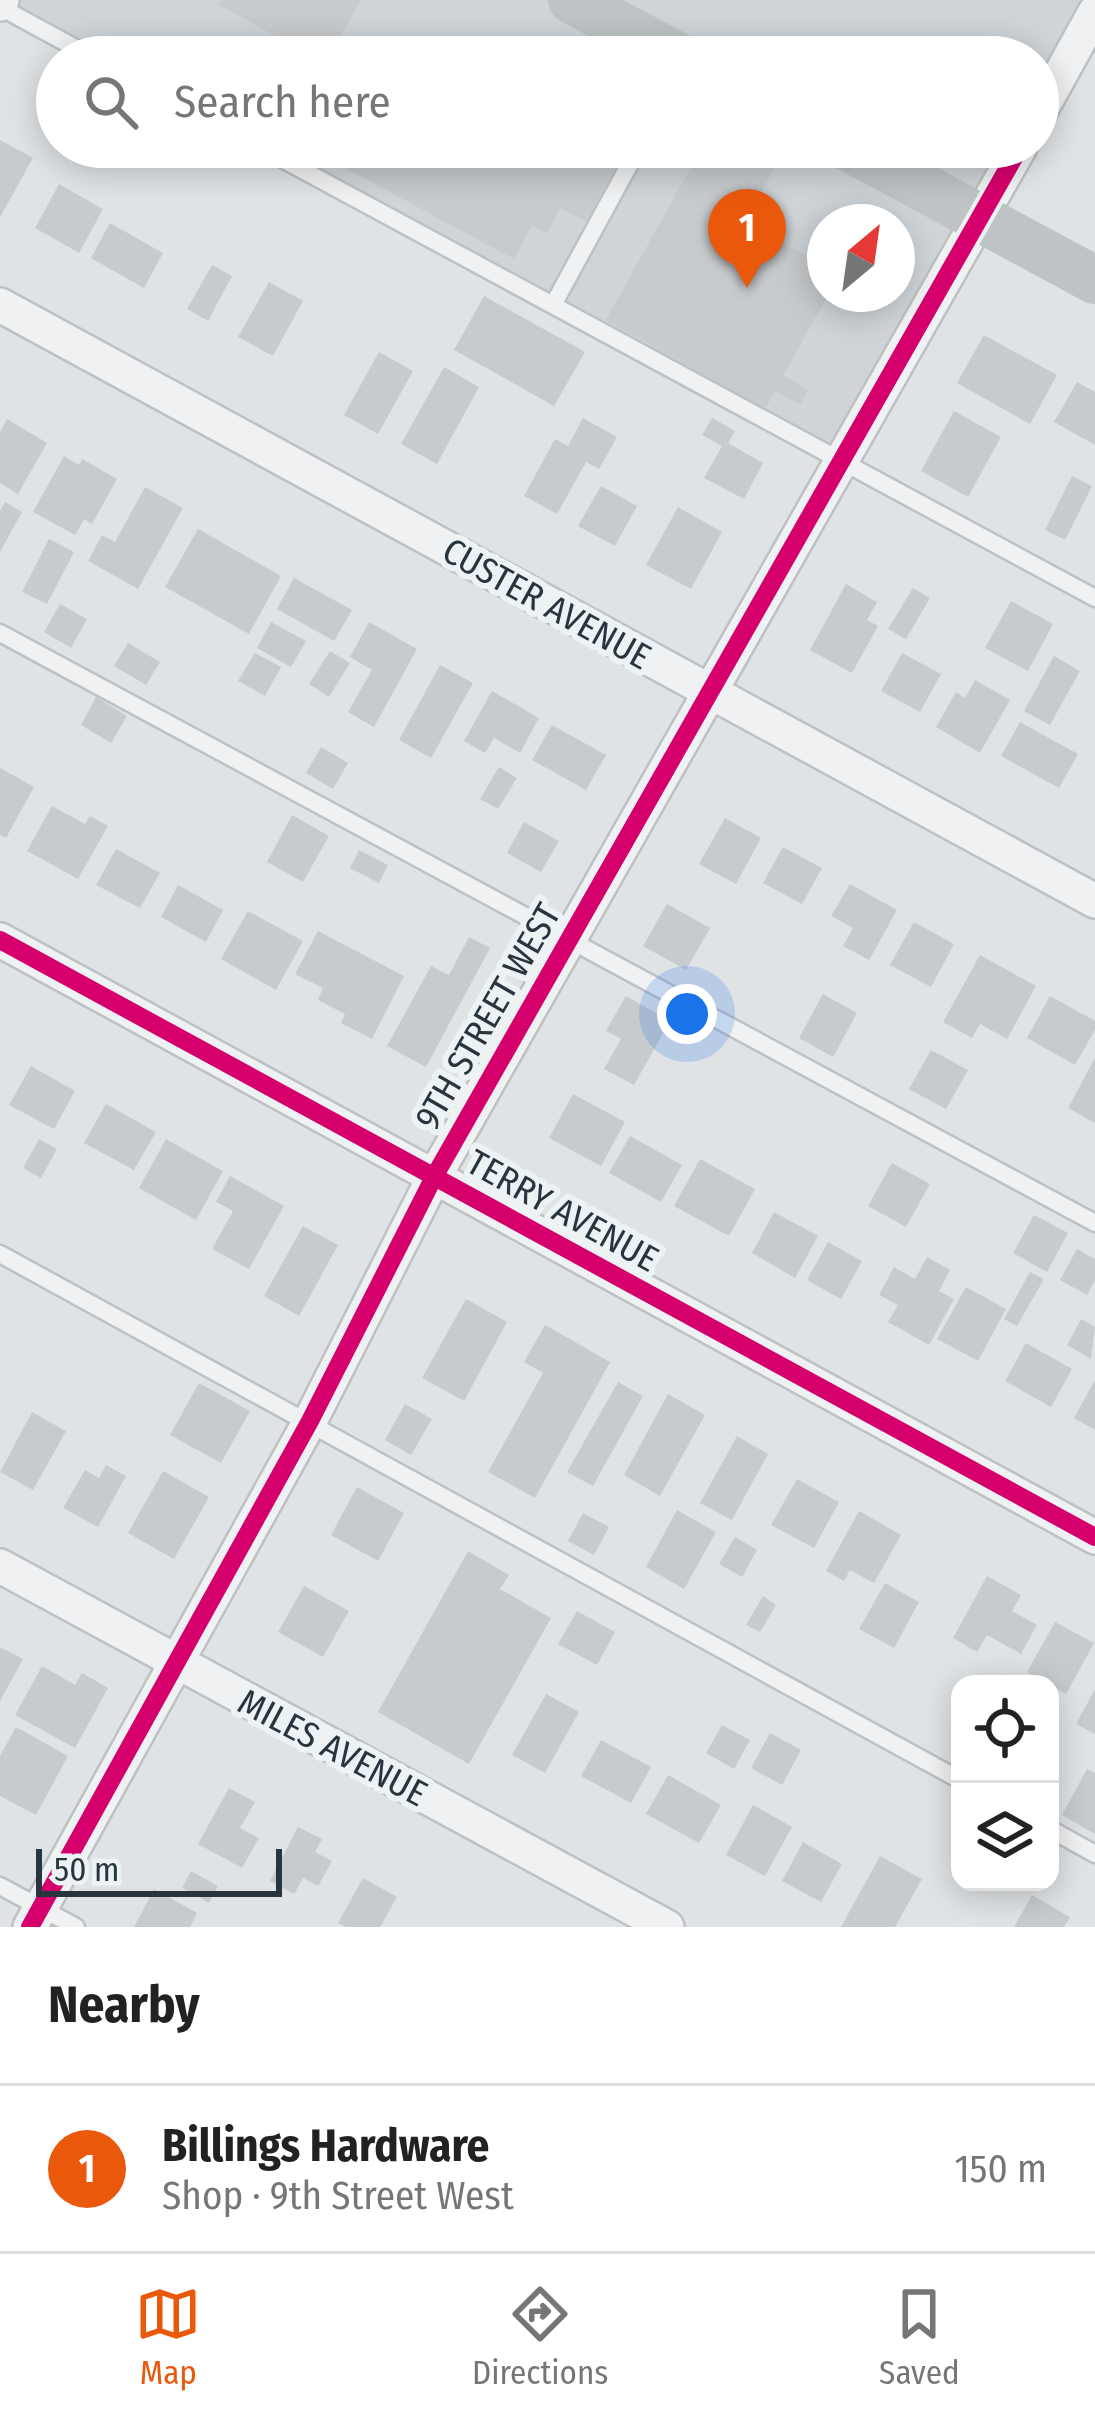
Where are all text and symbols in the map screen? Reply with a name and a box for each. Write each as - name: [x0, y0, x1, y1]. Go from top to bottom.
- search box: [36, 36, 1059, 168]
- icon: search: [78, 69, 144, 135]
- text: Search here: [174, 75, 391, 129]
- pin: 1: [708, 189, 786, 288]
- north arrow: [807, 204, 915, 312]
- street label: CUSTER AVENUE: [435, 529, 658, 679]
- street label: 9TH STREET WEST: [406, 896, 570, 1137]
- your location: [657, 984, 717, 1044]
- street label: TERRY AVENUE: [459, 1140, 666, 1281]
- map controls: [951, 1675, 1059, 1891]
- button: locate: [951, 1675, 1059, 1783]
- street label: MILES AVENUE: [231, 1680, 434, 1816]
- button: layers: [951, 1783, 1059, 1891]
- scale bar: [36, 1843, 282, 1896]
- text: 50 m: [54, 1850, 119, 1890]
- text: Nearby: [48, 1974, 200, 2036]
- text: Billings Hardware: [162, 2119, 489, 2173]
- text: 1: [79, 2146, 95, 2192]
- text: 150 m: [954, 2146, 1047, 2192]
- text: Shop · 9th Street West: [162, 2173, 514, 2219]
- tab: Map: [135, 2281, 201, 2393]
- tab: Directions: [472, 2281, 608, 2393]
- tab: Saved: [879, 2281, 960, 2393]

